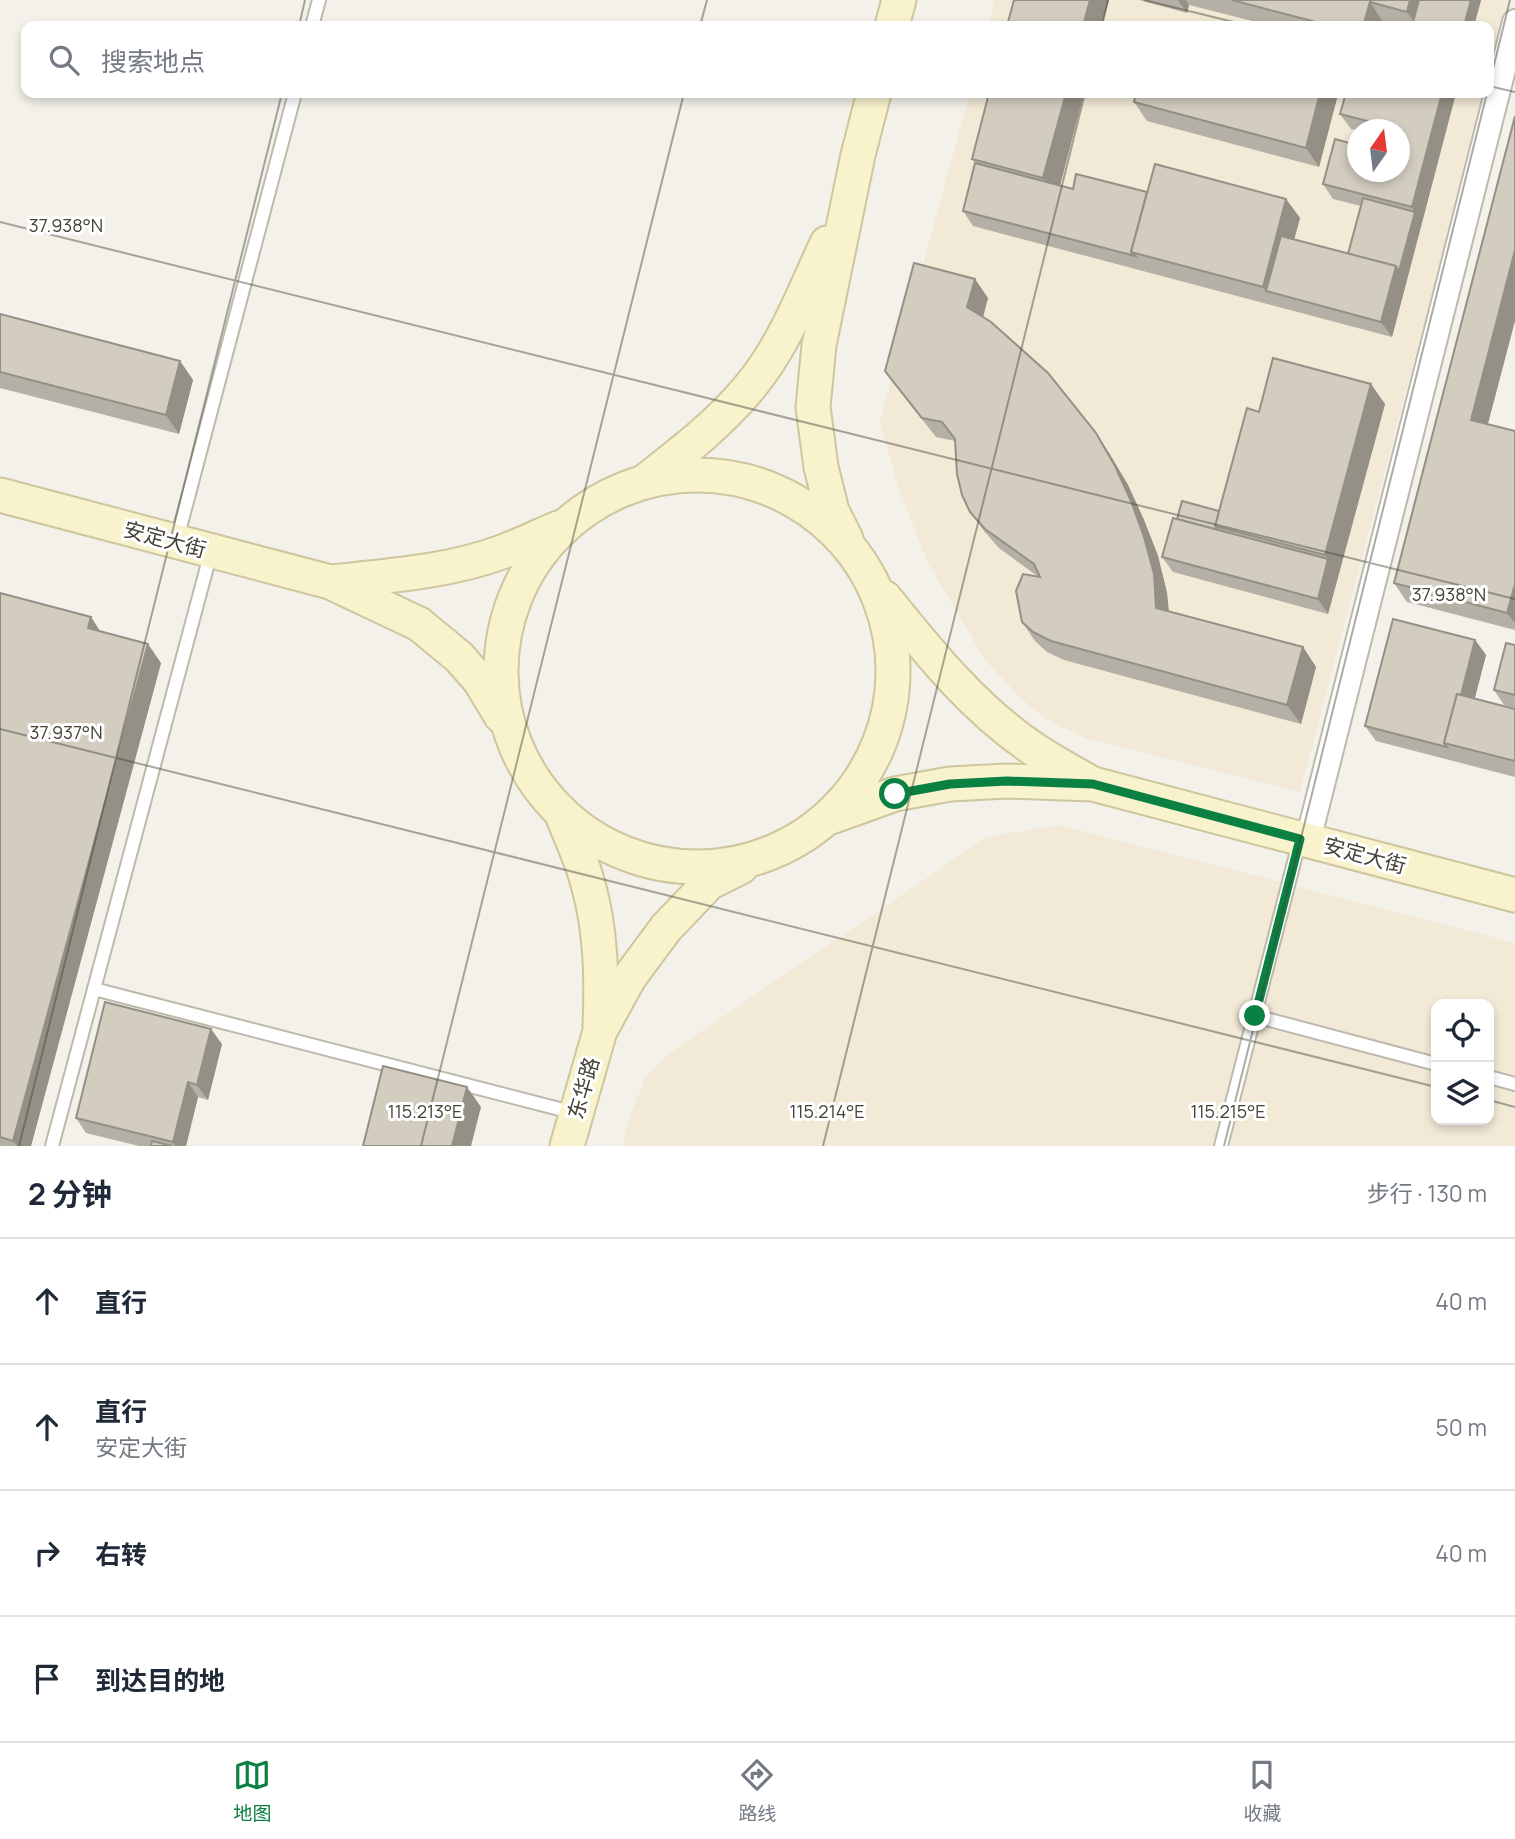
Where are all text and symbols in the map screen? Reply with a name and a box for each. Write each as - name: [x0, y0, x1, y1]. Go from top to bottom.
- search box: [21, 21, 1494, 98]
- icon: search: [45, 41, 83, 79]
- text: 搜索地点: [101, 43, 205, 79]
- north arrow: [1347, 119, 1410, 182]
- text: 37.938°N: [29, 213, 103, 237]
- street label: 安定大街: [121, 515, 209, 563]
- text: 37.938°N: [1412, 582, 1486, 606]
- text: 37.937°N: [30, 720, 102, 744]
- route start: [879, 778, 910, 809]
- street label: 安定大街: [1321, 831, 1409, 879]
- map controls: [1431, 999, 1494, 1125]
- button: locate: [1431, 999, 1494, 1062]
- route end: [1239, 1000, 1270, 1031]
- street label: 东华路: [561, 1054, 605, 1122]
- button: layers: [1431, 1062, 1494, 1125]
- text: 115.213°E: [388, 1099, 462, 1123]
- text: 115.214°E: [789, 1099, 865, 1123]
- text: 115.215°E: [1190, 1099, 1266, 1123]
- text: 2 分钟: [28, 1173, 112, 1214]
- text: 步行 · 130 m: [1367, 1177, 1487, 1209]
- icon: ahead: [28, 1282, 66, 1320]
- text: 直行: [95, 1284, 147, 1320]
- text: 40 m: [1435, 1285, 1487, 1317]
- text: 直行: [95, 1393, 147, 1429]
- icon: ahead: [28, 1408, 66, 1446]
- text: 50 m: [1436, 1411, 1487, 1443]
- text: 安定大街: [95, 1431, 187, 1463]
- icon: right: [28, 1534, 66, 1572]
- text: 右转: [95, 1536, 147, 1572]
- text: 40 m: [1435, 1537, 1487, 1569]
- icon: arrive: [28, 1660, 66, 1698]
- text: 到达目的地: [95, 1662, 225, 1698]
- tab: 地图: [233, 1756, 272, 1826]
- tab: 路线: [738, 1756, 777, 1826]
- tab: 收藏: [1243, 1756, 1282, 1826]

